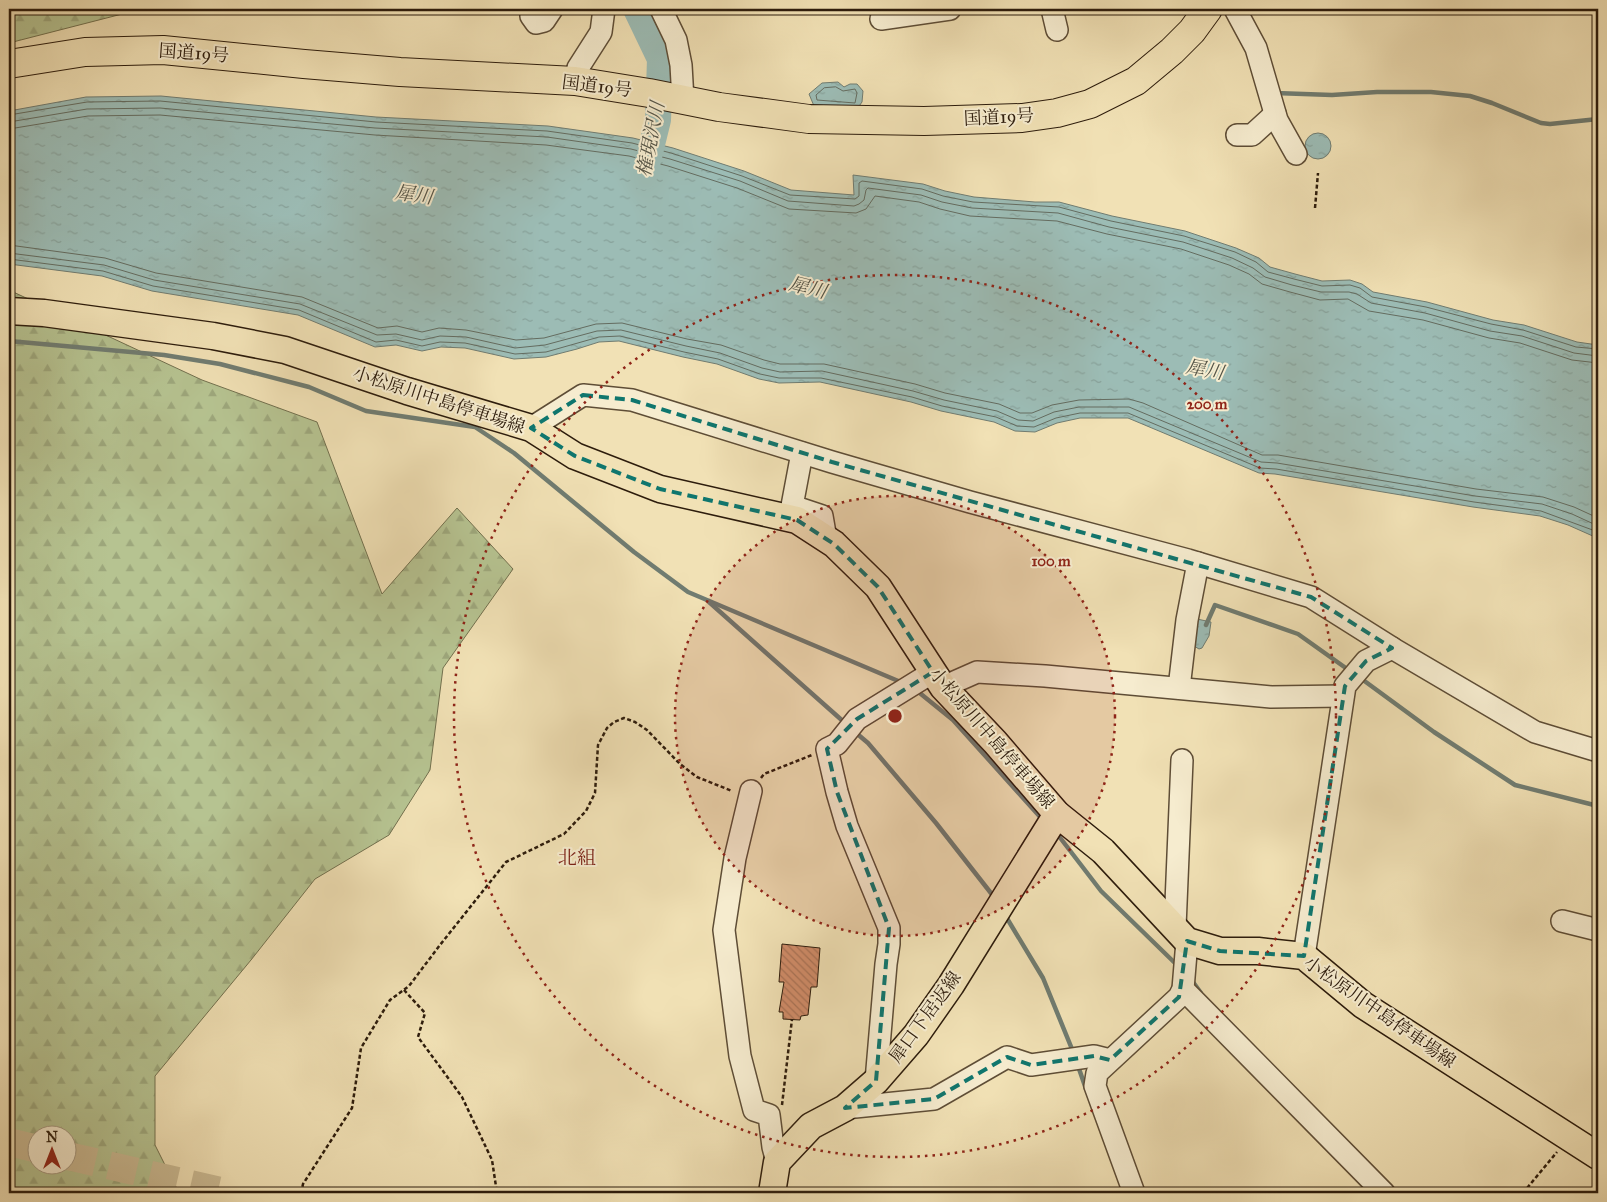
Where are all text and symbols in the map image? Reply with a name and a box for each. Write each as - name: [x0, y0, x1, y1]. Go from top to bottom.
- street label: 国道19号: [158, 40, 230, 66]
- street label: 国道19号: [561, 71, 633, 101]
- water label: 権現沢川: [632, 98, 669, 179]
- street label: 国道19号: [963, 104, 1035, 130]
- water label: 犀川: [394, 180, 436, 209]
- water label: 犀川: [787, 272, 831, 304]
- water label: 犀川: [1184, 355, 1228, 384]
- street label: 小松原川中島停車場線: [350, 362, 528, 438]
- text: 200 m: [1187, 395, 1228, 413]
- text: 100 m: [1031, 552, 1071, 570]
- street label: 小松原川中島停車場線: [925, 663, 1059, 813]
- centre of rings: [886, 707, 904, 725]
- district label: 北組: [558, 846, 596, 869]
- street label: 小松原川中島停車場線: [1300, 951, 1460, 1073]
- street label: 犀口下居返線: [884, 967, 966, 1067]
- north arrow: [28, 1124, 78, 1174]
- text: N: [46, 1129, 58, 1146]

